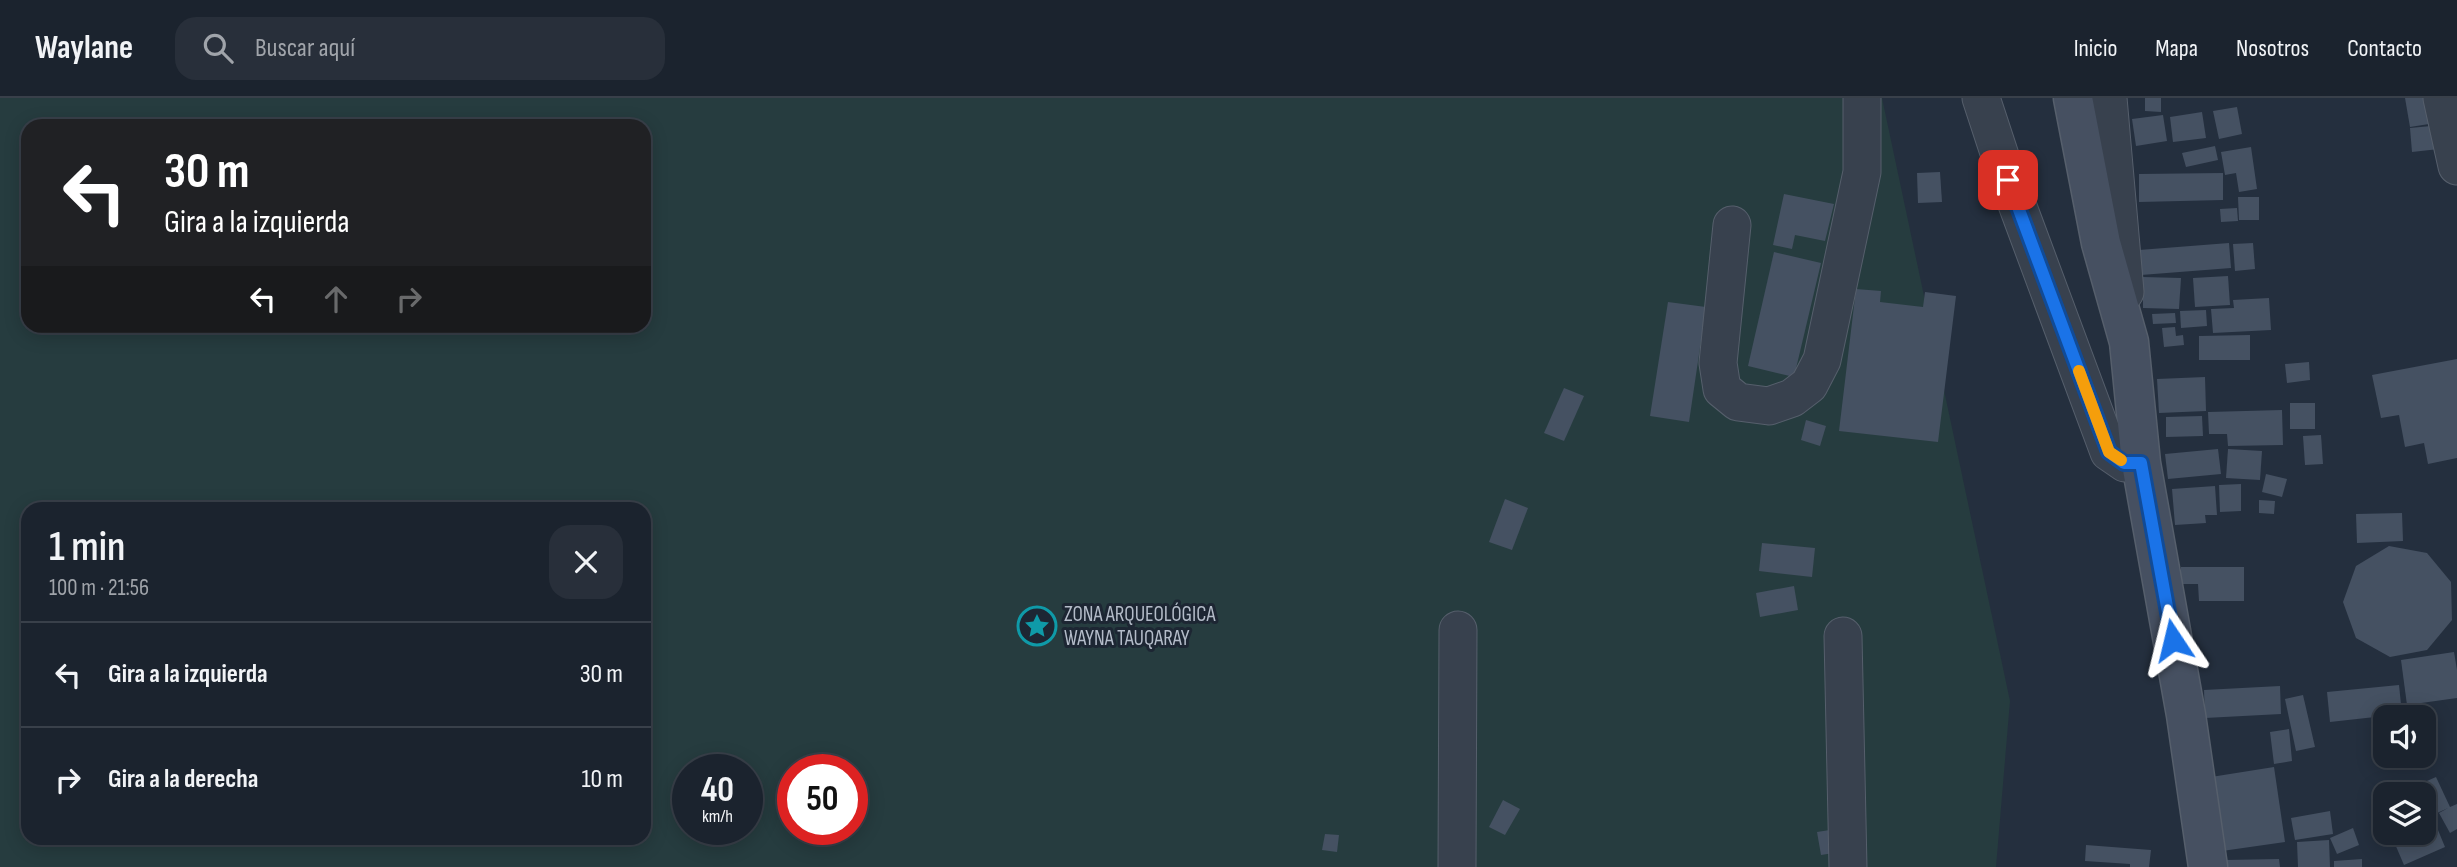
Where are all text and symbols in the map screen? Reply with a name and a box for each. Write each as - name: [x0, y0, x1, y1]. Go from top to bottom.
- search box: [175, 17, 665, 80]
- text: Waylane: [35, 28, 133, 68]
- icon: search: [199, 29, 237, 67]
- text: Buscar aquí: [255, 33, 355, 64]
- text: Inicio: [2074, 34, 2117, 63]
- text: Mapa: [2155, 34, 2198, 63]
- text: Nosotros: [2236, 34, 2309, 63]
- text: Contacto: [2347, 34, 2422, 63]
- text: 30 m: [164, 143, 249, 202]
- icon: left: [49, 147, 140, 238]
- pin: [1978, 150, 2038, 210]
- icon: arrive: [1989, 161, 2027, 199]
- text: Gira a la izquierda: [164, 203, 350, 242]
- icon: left: [244, 280, 282, 318]
- icon: ahead: [317, 280, 355, 318]
- icon: right: [390, 280, 428, 318]
- text: 1 min: [49, 522, 125, 573]
- button: close: [549, 525, 623, 599]
- text: 100 m · 21:56: [49, 574, 149, 602]
- place label: ZONA ARQUEOLÓGICA WAYNA TAUQARAY: [1064, 602, 1217, 651]
- position arrow: [2136, 603, 2210, 677]
- place icon: ZONA ARQUEOLÓGICA WAYNA TAUQARAY: [1016, 605, 1058, 647]
- icon: left: [49, 656, 87, 694]
- text: Gira a la izquierda: [108, 659, 268, 690]
- text: 30 m: [580, 659, 623, 690]
- map controls: [2373, 705, 2436, 845]
- button: sound: [2373, 705, 2436, 768]
- speed limit sign: 50: [777, 754, 868, 845]
- icon: right: [49, 761, 87, 799]
- text: Gira a la derecha: [108, 764, 258, 795]
- text: 10 m: [581, 764, 623, 795]
- text: 40: [701, 769, 734, 812]
- button: layers: [2373, 782, 2436, 845]
- text: km/h: [702, 806, 733, 827]

